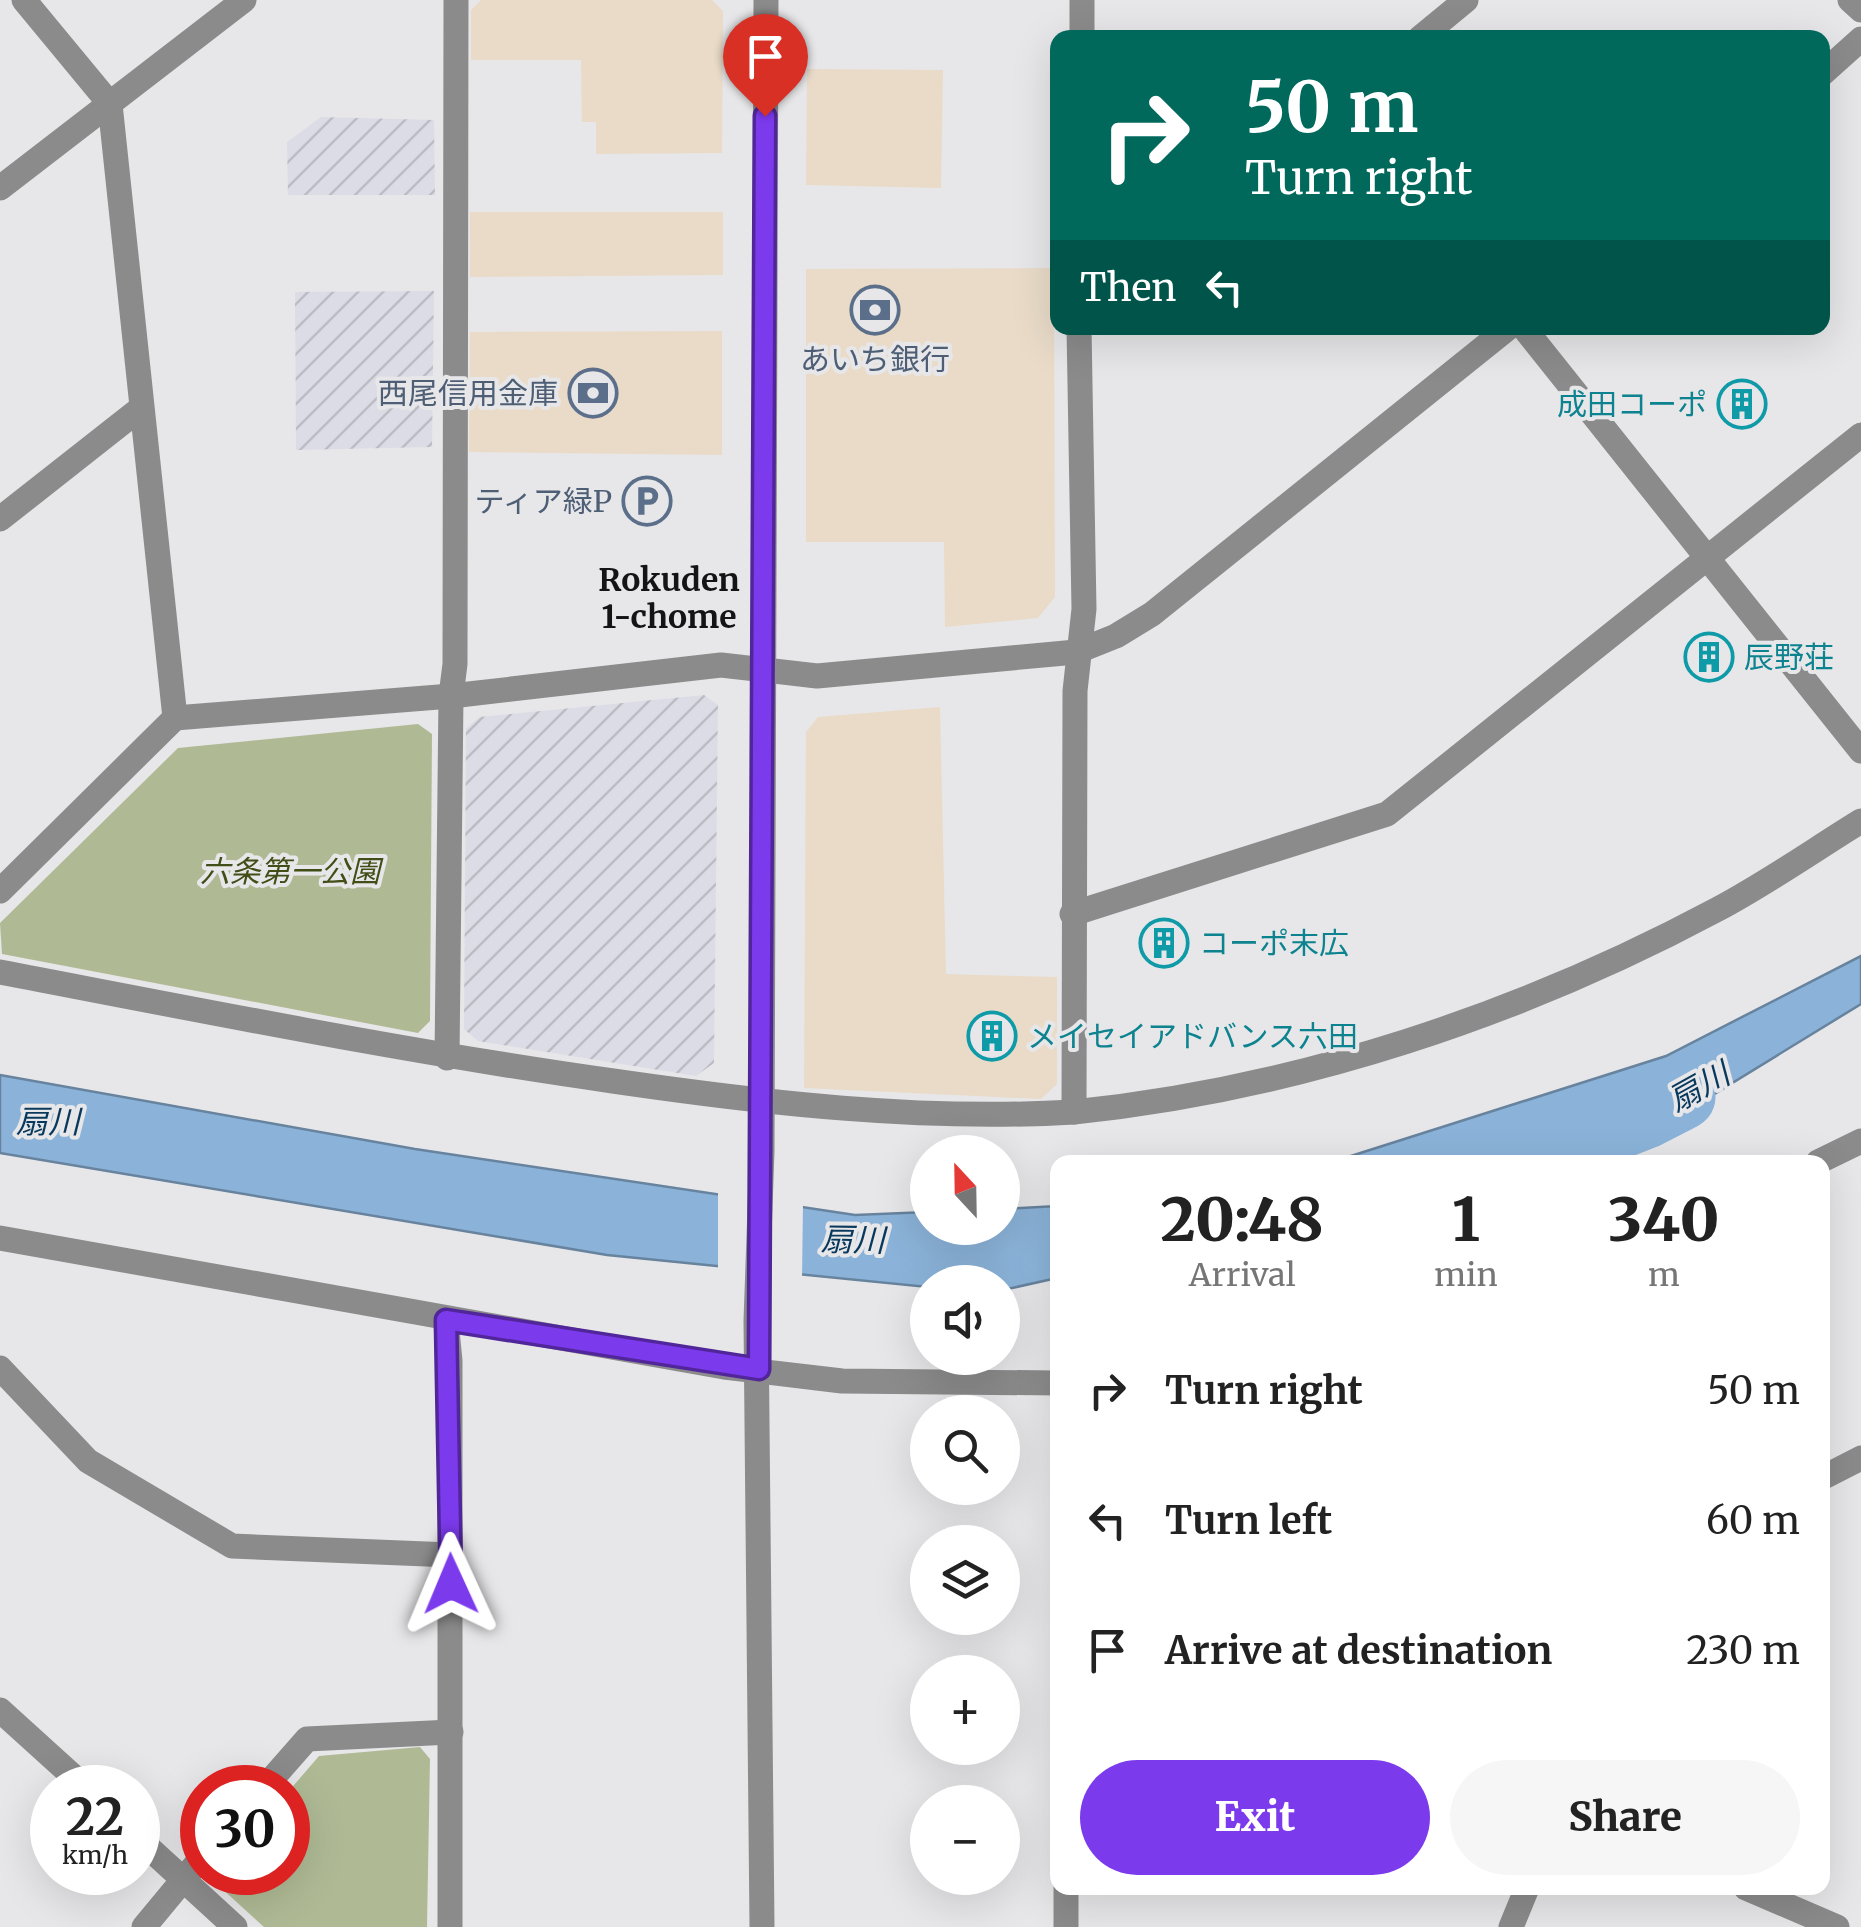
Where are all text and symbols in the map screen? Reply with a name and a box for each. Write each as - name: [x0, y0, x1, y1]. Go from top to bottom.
- pin: [723, 14, 808, 117]
- icon: arrive: [738, 29, 793, 84]
- text: 50 m: [1245, 63, 1418, 151]
- icon: right: [1080, 70, 1210, 200]
- text: Turn right: [1245, 150, 1473, 206]
- icon: left: [1197, 260, 1252, 315]
- text: Then: [1080, 264, 1177, 311]
- bank icon: あいち銀行: [849, 284, 901, 336]
- place label: あいち銀行: [800, 340, 950, 378]
- bank icon: 西尾信用金庫: [567, 367, 619, 419]
- place label: 西尾信用金庫: [378, 374, 558, 412]
- building icon: 成田コーポ: [1716, 378, 1768, 430]
- place label: 成田コーポ: [1557, 385, 1707, 423]
- parking icon: ティア緑P: [621, 475, 673, 527]
- place label: ティア緑P: [475, 482, 612, 520]
- district label: Rokuden 1-chome: [598, 560, 740, 637]
- building icon: 辰野荘: [1683, 631, 1735, 683]
- place label: 辰野荘: [1744, 638, 1834, 676]
- park label: 六条第一公園: [200, 852, 384, 890]
- building icon: コーポ末広: [1138, 917, 1190, 969]
- place label: コーポ末広: [1199, 924, 1349, 962]
- building icon: メイセイアドバンス六田: [966, 1010, 1018, 1062]
- place label: メイセイアドバンス六田: [1027, 1017, 1358, 1055]
- water label: 扇川: [1661, 1053, 1739, 1120]
- water label: 扇川: [16, 1102, 83, 1142]
- north arrow: [910, 1135, 1020, 1245]
- map controls: [910, 1135, 1020, 1895]
- text: 20:48: [1160, 1182, 1324, 1257]
- text: 1: [1452, 1182, 1480, 1257]
- text: 340: [1608, 1182, 1720, 1257]
- water label: 扇川: [821, 1219, 888, 1261]
- text: Arrival: [1189, 1255, 1296, 1295]
- text: min: [1434, 1255, 1498, 1295]
- text: m: [1648, 1255, 1680, 1295]
- button: sound: [910, 1265, 1020, 1375]
- icon: right: [1080, 1363, 1135, 1418]
- text: Turn right: [1165, 1367, 1363, 1414]
- text: 50 m: [1707, 1367, 1800, 1414]
- button: search: [910, 1395, 1020, 1505]
- icon: left: [1080, 1493, 1135, 1548]
- text: Turn left: [1165, 1497, 1332, 1544]
- text: 60 m: [1706, 1497, 1800, 1544]
- button: layers: [910, 1525, 1020, 1635]
- position arrow: [399, 1532, 503, 1636]
- icon: arrive: [1080, 1623, 1135, 1678]
- text: Arrive at destination: [1165, 1627, 1552, 1674]
- text: 230 m: [1686, 1627, 1800, 1674]
- button: +: [910, 1655, 1020, 1765]
- button: Exit: [1080, 1760, 1430, 1875]
- button: Share: [1450, 1760, 1800, 1875]
- speed limit sign: 30: [180, 1765, 310, 1895]
- button: −: [910, 1785, 1020, 1895]
- text: 22: [66, 1786, 124, 1849]
- text: km/h: [62, 1839, 128, 1871]

